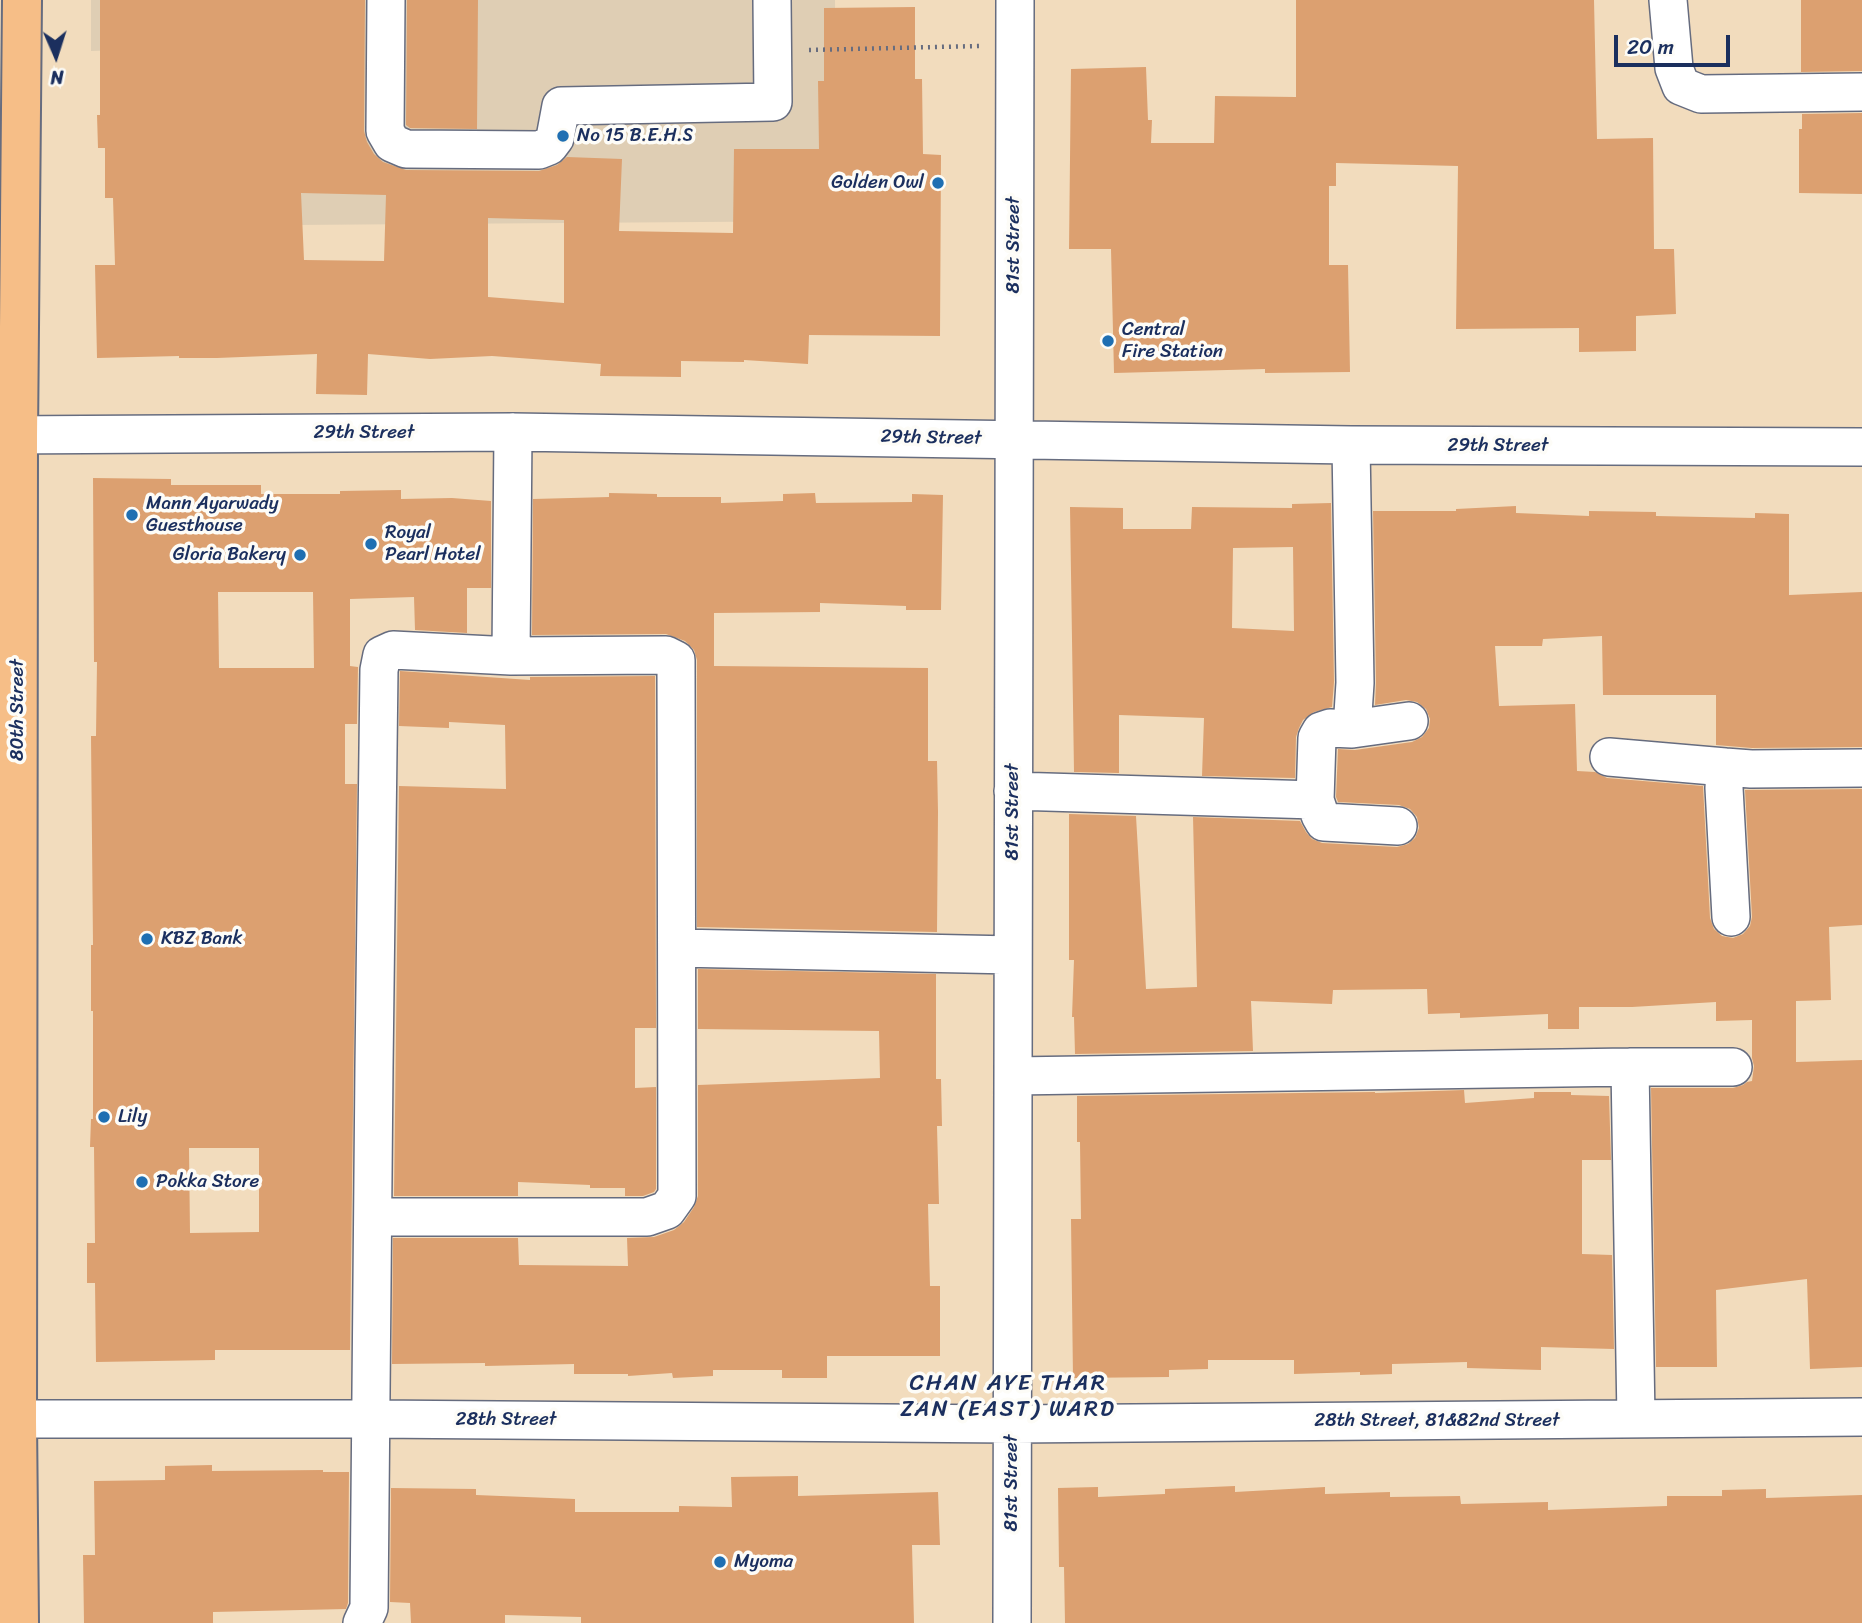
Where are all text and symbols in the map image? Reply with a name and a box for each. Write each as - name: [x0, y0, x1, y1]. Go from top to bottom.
- north arrow: [21, 21, 91, 91]
- scale bar: [1617, 21, 1732, 65]
- text: 20 m: [1627, 28, 1674, 66]
- text: N: [50, 61, 65, 94]
- place label: No 15 B.E.H.S: [577, 125, 693, 147]
- marker: No 15 B.E.H.S: [555, 128, 571, 144]
- place label: Golden Owl: [831, 172, 924, 194]
- marker: Golden Owl: [930, 175, 946, 191]
- street label: 81st Street: [1003, 197, 1025, 293]
- place label: Central Fire Station: [1122, 319, 1223, 363]
- marker: Central Fire Station: [1100, 333, 1116, 349]
- street label: 29th Street: [313, 422, 415, 444]
- street label: 29th Street: [880, 426, 982, 450]
- street label: 29th Street: [1447, 435, 1549, 457]
- place label: Mann Ayarwady Guesthouse: [146, 493, 279, 537]
- marker: Mann Ayarwady Guesthouse: [124, 507, 140, 523]
- place label: Royal Pearl Hotel: [385, 522, 481, 566]
- marker: Royal Pearl Hotel: [363, 536, 379, 552]
- place label: Gloria Bakery: [173, 544, 286, 566]
- marker: Gloria Bakery: [292, 547, 308, 563]
- street label: 80th Street: [7, 659, 29, 761]
- street label: 81st Street: [1002, 764, 1024, 860]
- place label: KBZ Bank: [161, 928, 242, 950]
- marker: KBZ Bank: [139, 931, 155, 947]
- place label: Lily: [118, 1106, 147, 1128]
- marker: Lily: [96, 1109, 112, 1125]
- place label: Pokka Store: [156, 1171, 259, 1193]
- marker: Pokka Store: [134, 1174, 150, 1190]
- district label: CHAN AYE THAR ZAN (EAST) WARD: [902, 1370, 1114, 1424]
- street label: 28th Street: [456, 1409, 556, 1431]
- street label: 28th Street, 81&82nd Street: [1314, 1410, 1560, 1432]
- street label: 81st Street: [1001, 1435, 1023, 1531]
- place label: Myoma: [734, 1551, 793, 1573]
- marker: Myoma: [712, 1554, 728, 1570]

